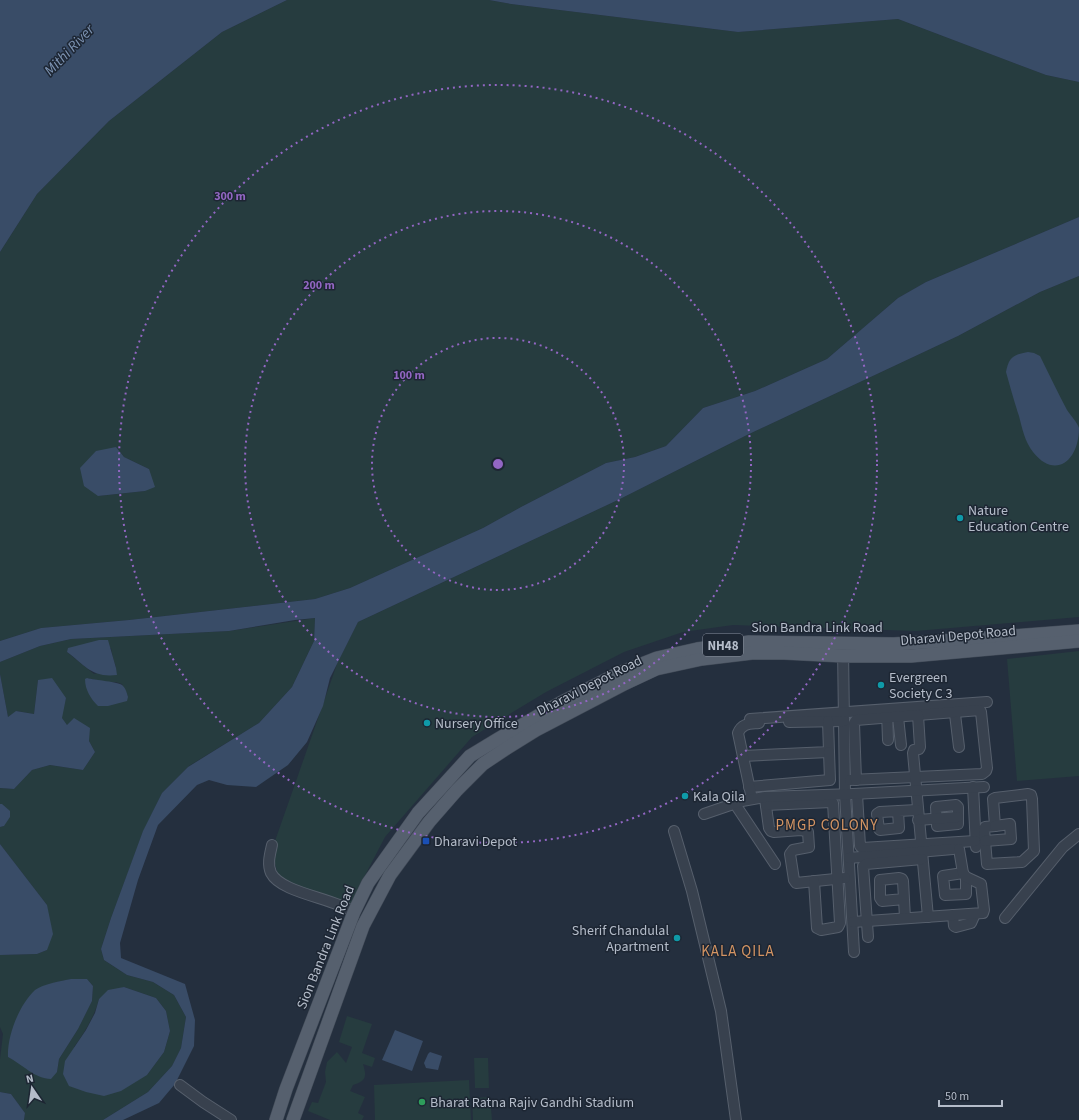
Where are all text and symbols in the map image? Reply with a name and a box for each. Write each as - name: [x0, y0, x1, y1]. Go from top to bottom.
- water label: Mithi River: [39, 19, 100, 81]
- text: 300 m: [214, 188, 246, 205]
- text: 200 m: [303, 277, 335, 294]
- text: 100 m: [393, 367, 425, 384]
- centre of rings: [491, 457, 505, 471]
- place label: Nature Education Centre: [968, 501, 1069, 537]
- marker: Nature Education Centre: [955, 513, 965, 523]
- street label: Sion Bandra Link Road: [751, 618, 883, 638]
- street label: Dharavi Depot Road: [899, 621, 1017, 651]
- road number: NH48: [703, 634, 743, 656]
- street label: Dharavi Depot Road: [533, 651, 646, 721]
- place label: Evergreen Society C 3: [889, 668, 953, 704]
- marker: Evergreen Society C 3: [876, 680, 886, 690]
- place label: Nursery Office: [435, 714, 518, 734]
- marker: Nursery Office: [422, 718, 432, 728]
- place label: Kala Qila: [693, 787, 745, 807]
- marker: Kala Qila: [680, 791, 690, 801]
- district label: PMGP COLONY: [776, 815, 878, 836]
- place label: Dharavi Depot: [434, 832, 517, 852]
- marker: Dharavi Depot: [421, 836, 431, 846]
- street label: Sion Bandra Link Road: [292, 883, 360, 1012]
- place label: Sherif Chandulal Apartment: [572, 921, 669, 957]
- marker: Sherif Chandulal Apartment: [672, 933, 682, 943]
- district label: KALA QILA: [701, 941, 775, 962]
- north arrow: [12, 1068, 52, 1108]
- text: N: [25, 1071, 35, 1087]
- scale bar: [939, 1082, 1002, 1108]
- text: 50 m: [945, 1088, 969, 1105]
- place label: Bharat Ratna Rajiv Gandhi Stadium: [430, 1093, 634, 1113]
- marker: Bharat Ratna Rajiv Gandhi Stadium: [417, 1097, 427, 1107]

